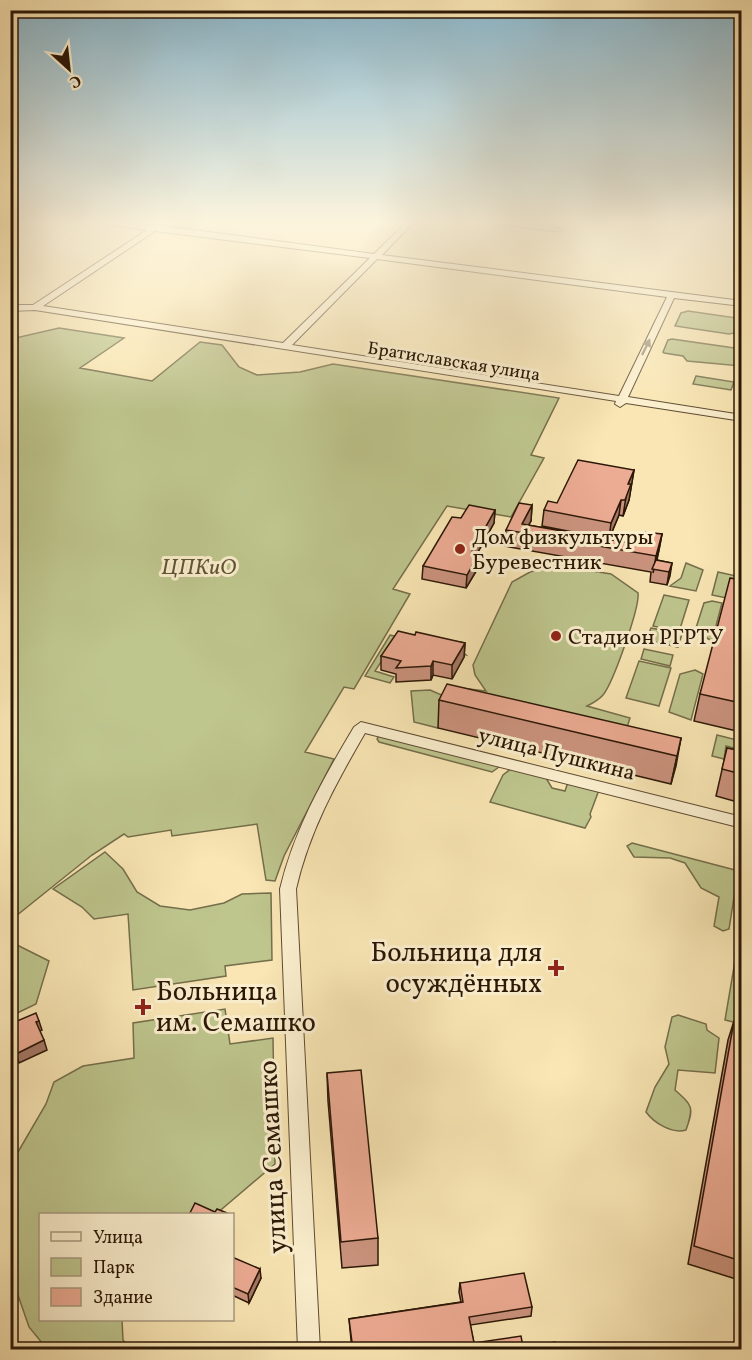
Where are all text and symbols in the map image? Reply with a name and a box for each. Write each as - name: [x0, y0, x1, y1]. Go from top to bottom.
- north arrow: [39, 39, 99, 99]
- text: С: [65, 68, 84, 93]
- street label: Братиславская улица: [366, 336, 542, 388]
- one-way arrow: [641, 338, 650, 355]
- place label: Дом физкультуры Буревестник: [472, 523, 653, 579]
- marker: Дом физкультуры Буревестник: [453, 542, 467, 556]
- park label: ЦПКиО: [162, 553, 237, 584]
- place label: Стадион РГРТУ: [568, 623, 723, 654]
- marker: Стадион РГРТУ: [549, 629, 563, 643]
- street label: улица Пушкина: [475, 721, 638, 790]
- place label: Больница для осуждённых: [371, 935, 542, 1004]
- marker: Больница для осуждённых: [547, 959, 565, 977]
- place label: Больница им. Семашко: [156, 974, 316, 1043]
- marker: Больница им. Семашко: [134, 998, 152, 1016]
- street label: улица Семашко: [250, 1059, 298, 1255]
- legend: [39, 1213, 234, 1321]
- text: Улица: [93, 1226, 143, 1251]
- text: Парк: [93, 1256, 135, 1281]
- text: Здание: [93, 1286, 153, 1311]

